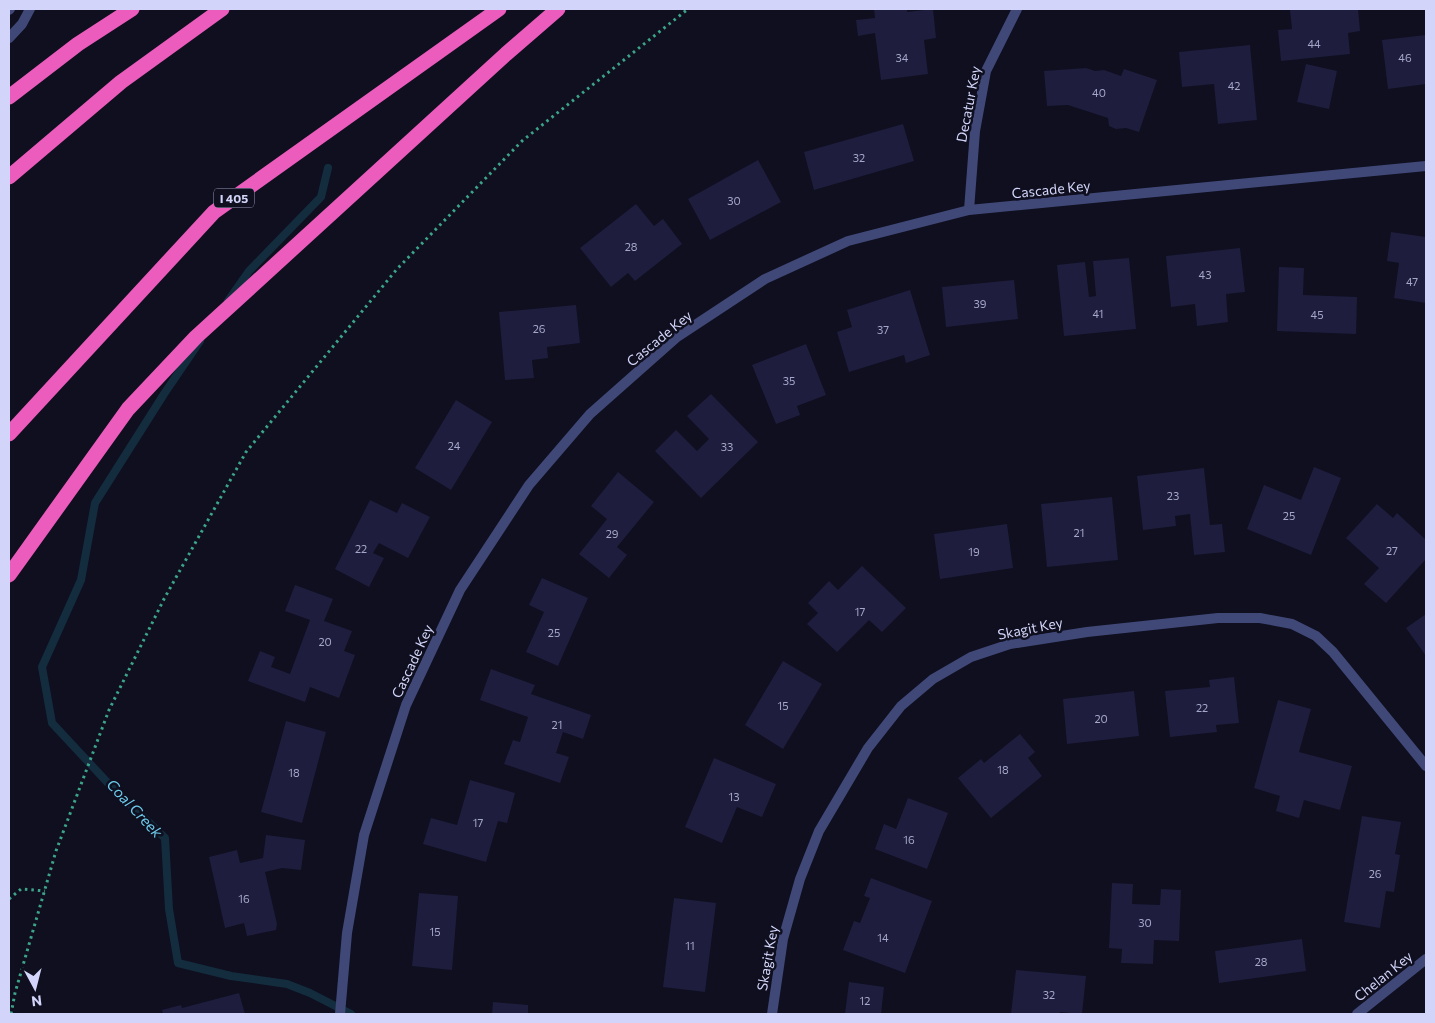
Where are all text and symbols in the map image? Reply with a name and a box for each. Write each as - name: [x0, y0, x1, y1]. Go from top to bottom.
- house number: 44: [1307, 37, 1321, 50]
- house number: 34: [896, 51, 909, 64]
- house number: 46: [1398, 51, 1412, 64]
- street label: Decatur Key: [952, 65, 984, 143]
- house number: 42: [1228, 79, 1240, 92]
- house number: 40: [1092, 86, 1106, 99]
- house number: 32: [853, 151, 865, 164]
- street label: Cascade Key: [1011, 176, 1091, 202]
- road number: I 405: [214, 188, 254, 208]
- house number: 30: [727, 194, 741, 207]
- house number: 28: [625, 240, 638, 253]
- house number: 43: [1199, 268, 1211, 281]
- house number: 47: [1406, 275, 1418, 288]
- house number: 39: [974, 297, 987, 310]
- street label: Cascade Key: [623, 307, 695, 369]
- house number: 41: [1093, 307, 1103, 320]
- house number: 45: [1311, 308, 1323, 321]
- house number: 26: [533, 322, 546, 335]
- house number: 37: [877, 323, 889, 336]
- house number: 35: [783, 374, 795, 387]
- house number: 24: [448, 439, 461, 452]
- house number: 33: [721, 440, 733, 453]
- house number: 23: [1167, 489, 1179, 502]
- house number: 25: [1283, 509, 1295, 522]
- house number: 21: [1074, 526, 1084, 539]
- house number: 29: [606, 527, 619, 540]
- house number: 22: [355, 542, 367, 555]
- house number: 27: [1386, 544, 1398, 557]
- house number: 19: [968, 545, 980, 558]
- house number: 17: [855, 605, 865, 618]
- street label: Skagit Key: [996, 613, 1064, 643]
- street label: Cascade Key: [388, 622, 436, 700]
- house number: 25: [548, 626, 560, 639]
- house number: 20: [318, 635, 332, 648]
- house number: 15: [777, 699, 789, 712]
- house number: 22: [1196, 701, 1208, 714]
- house number: 20: [1094, 712, 1108, 725]
- house number: 21: [552, 718, 562, 731]
- house number: 18: [997, 763, 1009, 776]
- house number: 18: [288, 766, 300, 779]
- water label: Coal Creek: [103, 775, 167, 842]
- house number: 13: [729, 790, 739, 803]
- house number: 17: [473, 816, 483, 829]
- house number: 16: [903, 833, 915, 846]
- house number: 26: [1369, 867, 1382, 880]
- house number: 16: [238, 892, 250, 905]
- house number: 30: [1138, 916, 1152, 929]
- street label: Skagit Key: [753, 924, 781, 992]
- house number: 15: [429, 925, 441, 938]
- house number: 14: [877, 931, 889, 944]
- house number: 11: [685, 939, 695, 952]
- street label: Chelan Key: [1350, 947, 1416, 1005]
- house number: 28: [1255, 955, 1268, 968]
- north arrow: [10, 963, 60, 1013]
- house number: 32: [1043, 988, 1055, 1001]
- text: N: [30, 992, 43, 1010]
- house number: 12: [860, 994, 870, 1007]

